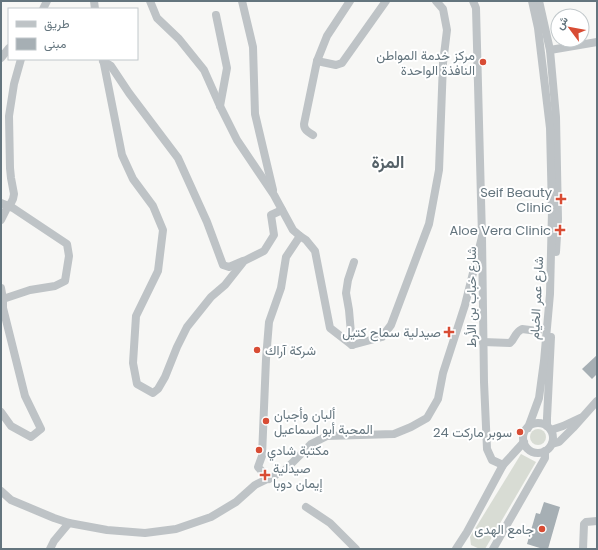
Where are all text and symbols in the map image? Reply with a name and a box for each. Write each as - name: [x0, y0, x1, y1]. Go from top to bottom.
- legend: [8, 8, 138, 60]
- north arrow: [550, 8, 590, 48]
- text: ش: [551, 13, 572, 33]
- text: طريق: [44, 15, 70, 32]
- text: مبنى: [44, 35, 66, 52]
- place label: مركز خدمة المواطن النافذة الواحدة: [376, 46, 475, 80]
- marker: مركز خدمة المواطن النافذة الواحدة: [478, 57, 488, 67]
- district label: المزة: [372, 150, 404, 174]
- place label: Seif Beauty Clinic: [480, 183, 553, 217]
- marker: Seif Beauty Clinic: [555, 193, 567, 205]
- place label: Aloe Vera Clinic: [449, 221, 551, 240]
- marker: Aloe Vera Clinic: [554, 224, 566, 236]
- street label: شارع خباب بن الأرط: [462, 246, 481, 348]
- street label: شارع عمر الخيام: [525, 256, 548, 340]
- place label: صيدلية سماح كتيل: [342, 323, 441, 342]
- marker: صيدلية سماح كتيل: [444, 327, 454, 337]
- place label: شركة آراك: [265, 341, 316, 360]
- marker: شركة آراك: [252, 345, 262, 355]
- place label: ألبان وأجبان المحبة أبو اسماعيل: [274, 405, 373, 439]
- marker: ألبان وأجبان المحبة أبو اسماعيل: [261, 416, 271, 426]
- place label: سوبر ماركت 24: [433, 423, 512, 442]
- marker: سوبر ماركت 24: [515, 427, 525, 437]
- place label: مكتبة شادي: [267, 441, 329, 461]
- marker: مكتبة شادي: [254, 445, 264, 455]
- place label: صيدلية إيمان دوبا: [273, 459, 322, 493]
- marker: صيدلية إيمان دوبا: [260, 470, 270, 480]
- place label: جامع الهدى: [474, 520, 534, 539]
- marker: جامع الهدى: [537, 524, 547, 534]

